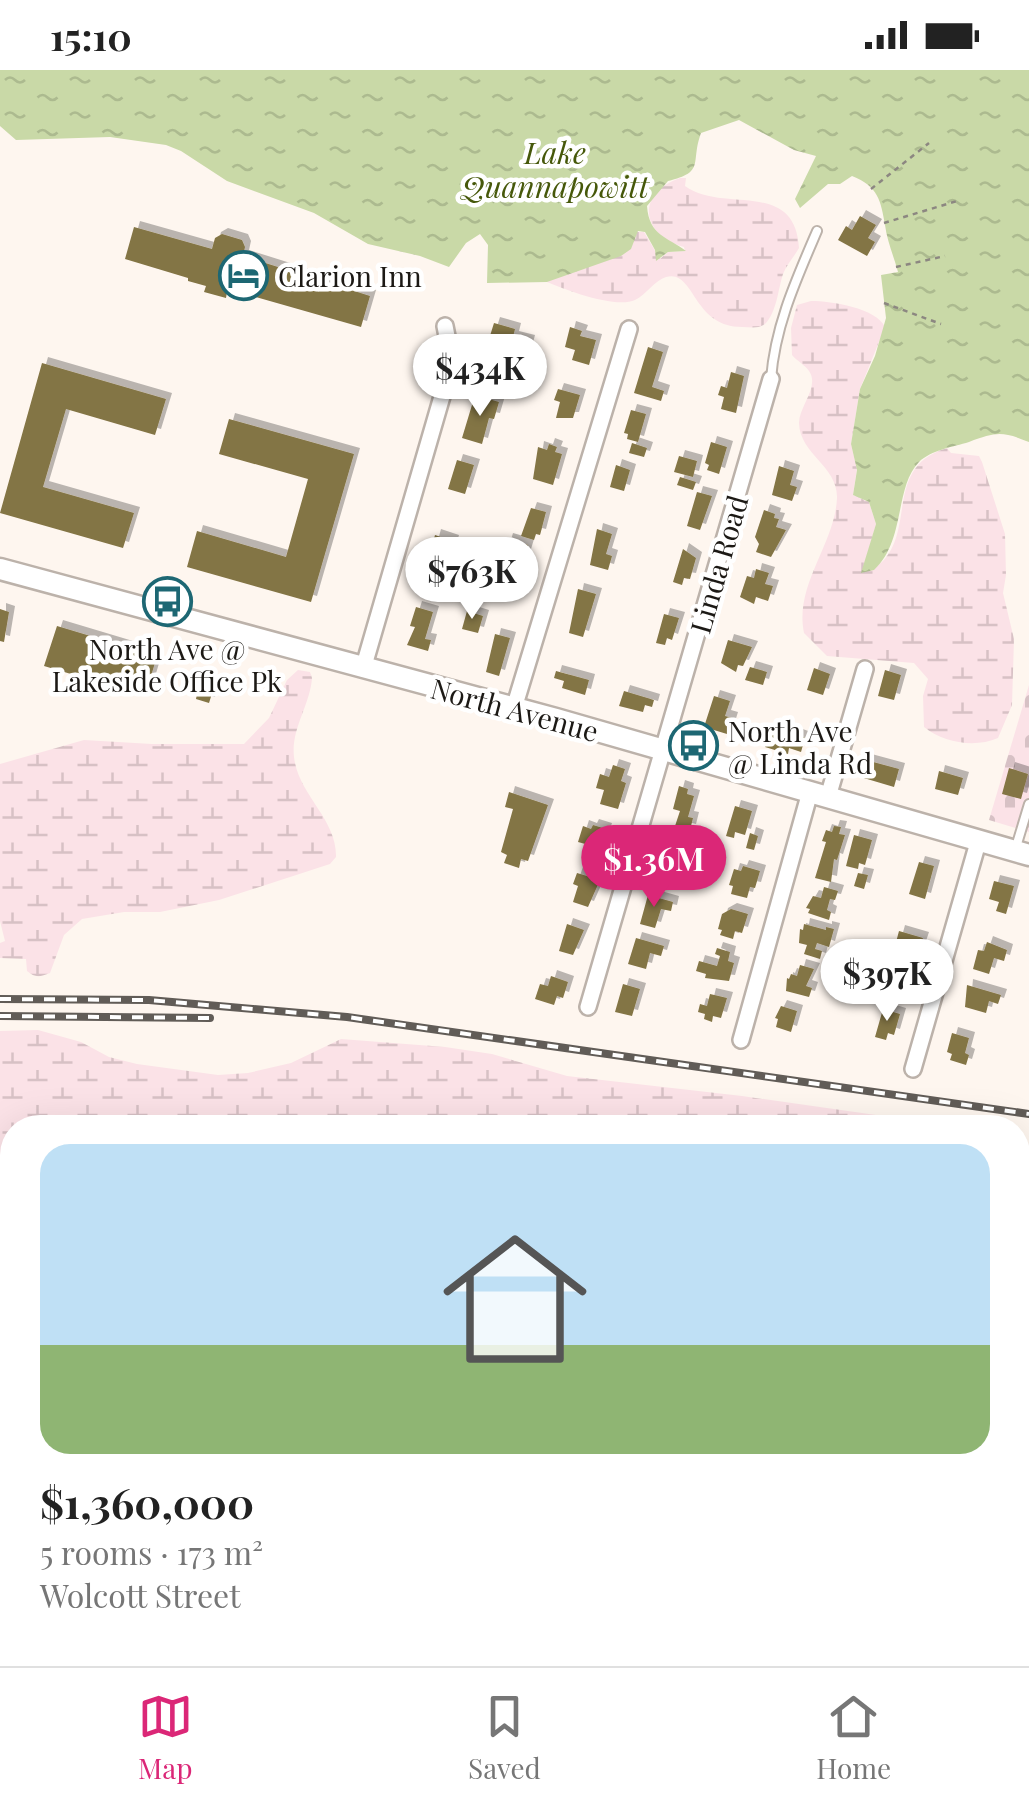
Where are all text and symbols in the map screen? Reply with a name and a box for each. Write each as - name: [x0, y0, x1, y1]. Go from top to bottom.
- text: 15:10: [50, 10, 132, 61]
- water label: Lake Quannapowitt: [459, 132, 651, 206]
- hotel icon: Clarion Inn: [217, 249, 269, 301]
- place label: Clarion Inn: [278, 257, 422, 294]
- pin: $434K: [410, 334, 550, 419]
- text: $434K: [435, 345, 525, 388]
- street label: Linda Road: [681, 491, 755, 637]
- pin: $763K: [402, 537, 542, 622]
- text: $763K: [427, 548, 517, 591]
- bus stop icon: North Ave @ Lakeside Office Pk: [141, 575, 193, 627]
- place label: North Ave @ Lakeside Office Pk: [52, 630, 283, 699]
- street label: North Avenue: [427, 669, 603, 749]
- place label: North Ave @ Linda Rd: [728, 712, 872, 781]
- bus stop icon: North Ave @ Linda Rd: [667, 720, 719, 772]
- pin: $1.36M: [573, 825, 735, 910]
- text: $1.36M: [603, 836, 705, 879]
- pin: $397K: [817, 939, 957, 1024]
- text: $397K: [843, 950, 931, 993]
- icon: home: [425, 1209, 605, 1389]
- text: $1,360,000: [40, 1474, 254, 1530]
- text: 5 rooms · 173 m²: [40, 1530, 263, 1573]
- text: Wolcott Street: [40, 1573, 241, 1616]
- tab: Map: [138, 1689, 193, 1786]
- tab: Saved: [468, 1689, 541, 1786]
- tab: Home: [816, 1689, 891, 1786]

